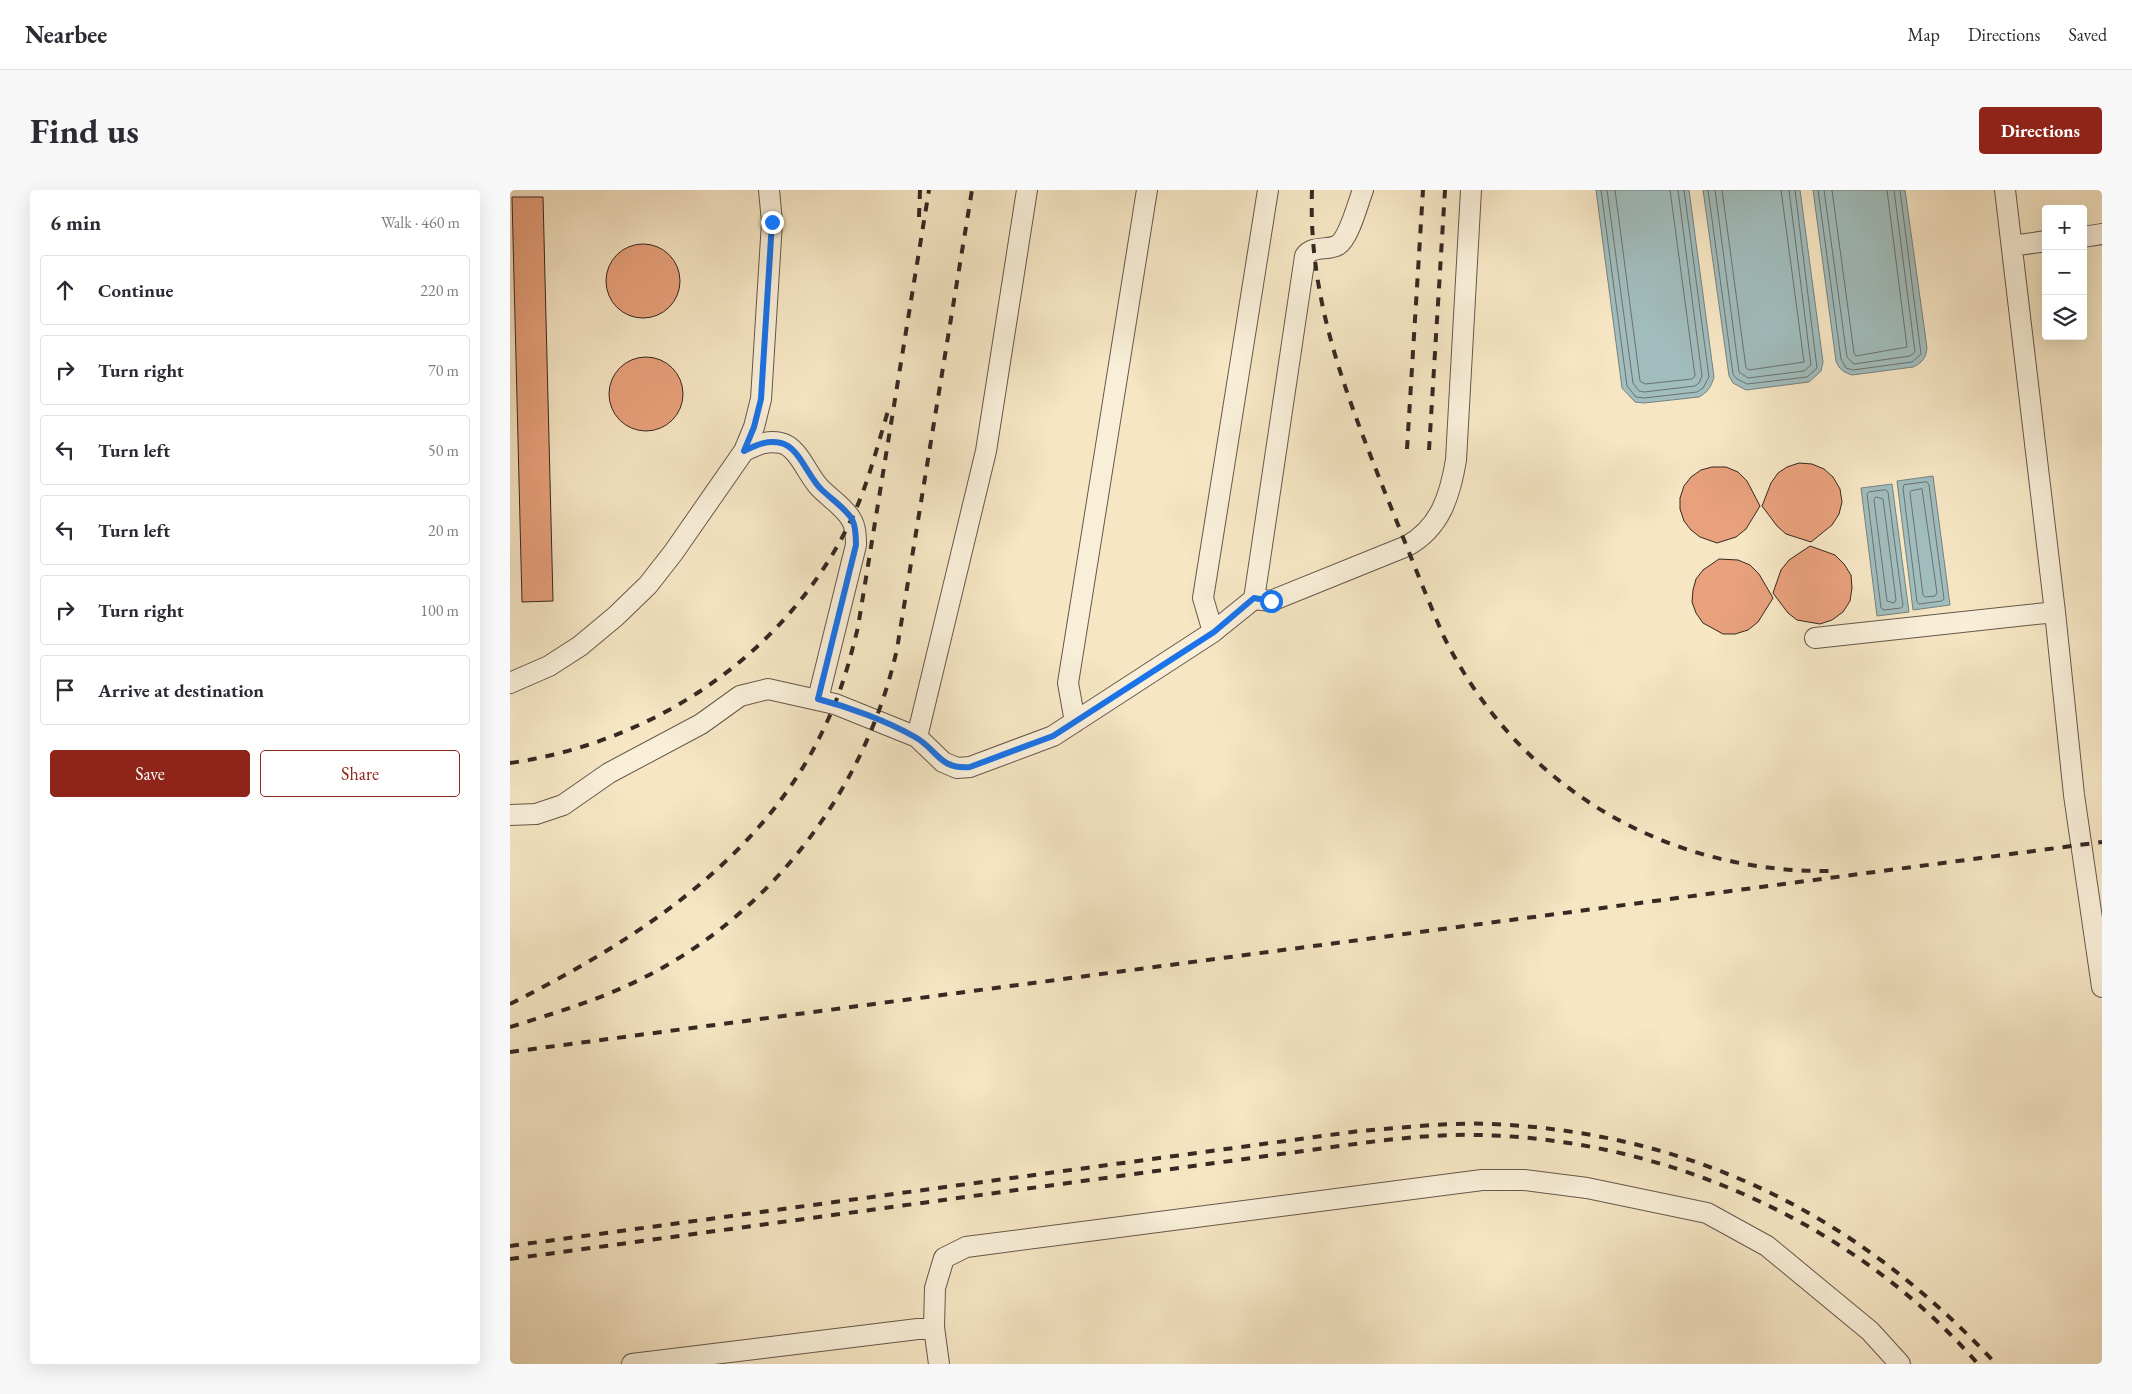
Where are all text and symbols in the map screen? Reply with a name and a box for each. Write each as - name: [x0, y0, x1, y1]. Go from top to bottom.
- text: Nearbee: [25, 19, 107, 50]
- text: Map: [1908, 23, 1940, 46]
- text: Directions: [1968, 23, 2040, 46]
- text: Saved: [2068, 23, 2107, 46]
- button: Directions: [1979, 107, 2102, 154]
- text: Find us: [30, 108, 139, 153]
- map controls: [2042, 205, 2087, 340]
- button: +: [2042, 205, 2087, 250]
- text: 6 min: [50, 209, 101, 236]
- route end: [761, 211, 784, 234]
- text: Walk · 460 m: [381, 212, 460, 233]
- button: −: [2042, 250, 2087, 295]
- icon: ahead: [51, 276, 79, 304]
- text: Continue: [98, 278, 173, 303]
- text: 220 m: [420, 280, 459, 301]
- button: layers: [2042, 295, 2087, 340]
- icon: right: [51, 356, 79, 384]
- text: Turn right: [98, 358, 184, 383]
- text: 70 m: [428, 360, 459, 381]
- icon: left: [51, 436, 79, 464]
- text: Turn left: [98, 438, 170, 463]
- text: 50 m: [428, 440, 459, 461]
- icon: left: [51, 516, 79, 544]
- text: Turn left: [98, 518, 170, 543]
- text: 20 m: [428, 520, 459, 541]
- route start: [1260, 590, 1283, 613]
- icon: right: [51, 596, 79, 624]
- text: Turn right: [98, 598, 184, 623]
- text: 100 m: [420, 600, 459, 621]
- icon: arrive: [51, 676, 79, 704]
- text: Arrive at destination: [98, 678, 264, 703]
- button: Save: [50, 750, 250, 797]
- button: Share: [260, 750, 460, 797]

